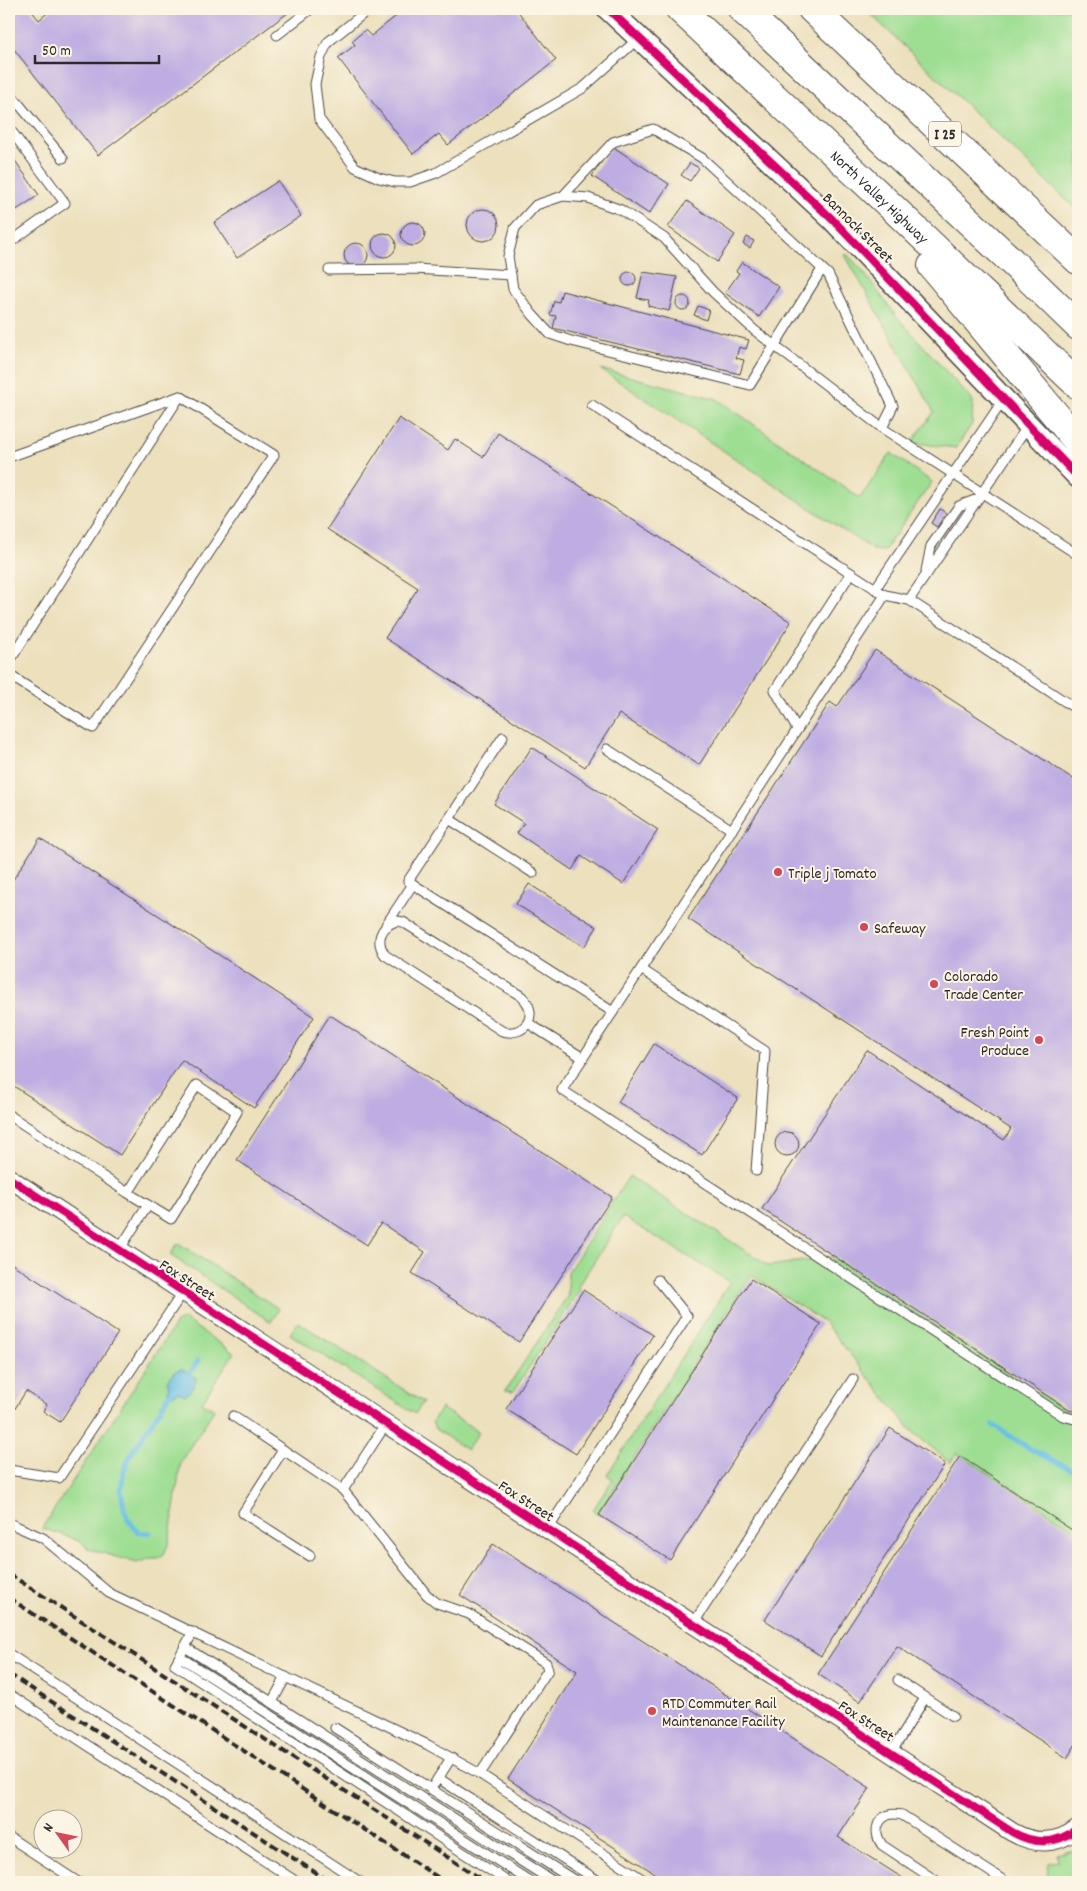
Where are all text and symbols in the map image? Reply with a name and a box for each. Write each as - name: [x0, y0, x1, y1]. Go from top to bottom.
- scale bar: [35, 32, 159, 64]
- text: 50 m: [42, 41, 71, 63]
- road number: I 25: [929, 122, 961, 146]
- street label: North Valley Highway: [824, 146, 933, 251]
- street label: Bannock Street: [816, 188, 898, 270]
- place label: Triple j Tomato: [788, 863, 877, 886]
- marker: Triple j Tomato: [772, 866, 784, 878]
- place label: Safeway: [874, 918, 926, 941]
- marker: Safeway: [858, 921, 870, 933]
- place label: Colorado Trade Center: [944, 966, 1023, 1007]
- marker: Colorado Trade Center: [928, 978, 940, 990]
- place label: Fresh Point Produce: [961, 1022, 1029, 1063]
- marker: Fresh Point Produce: [1033, 1034, 1045, 1046]
- street label: Fox Street: [154, 1254, 219, 1308]
- street label: Fox Street: [493, 1475, 558, 1529]
- place label: RTD Commuter Rail Maintenance Facility: [662, 1693, 785, 1734]
- street label: Fox Street: [833, 1695, 898, 1749]
- marker: RTD Commuter Rail Maintenance Facility: [646, 1705, 658, 1717]
- north arrow: [32, 1808, 82, 1858]
- text: N: [39, 1820, 59, 1836]

